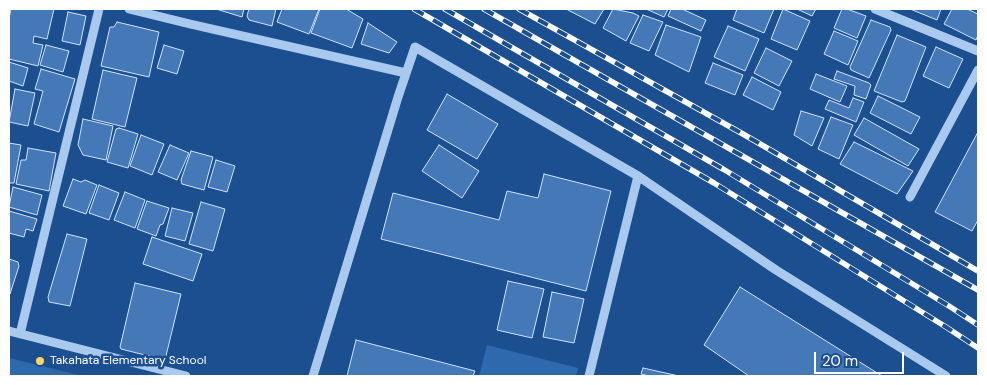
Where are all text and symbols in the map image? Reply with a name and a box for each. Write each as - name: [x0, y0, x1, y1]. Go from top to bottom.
- scale bar: [817, 342, 907, 374]
- text: 20 m: [822, 351, 858, 371]
- place label: Takahata Elementary School: [50, 354, 206, 368]
- marker: Takahata Elementary School: [34, 355, 46, 367]

